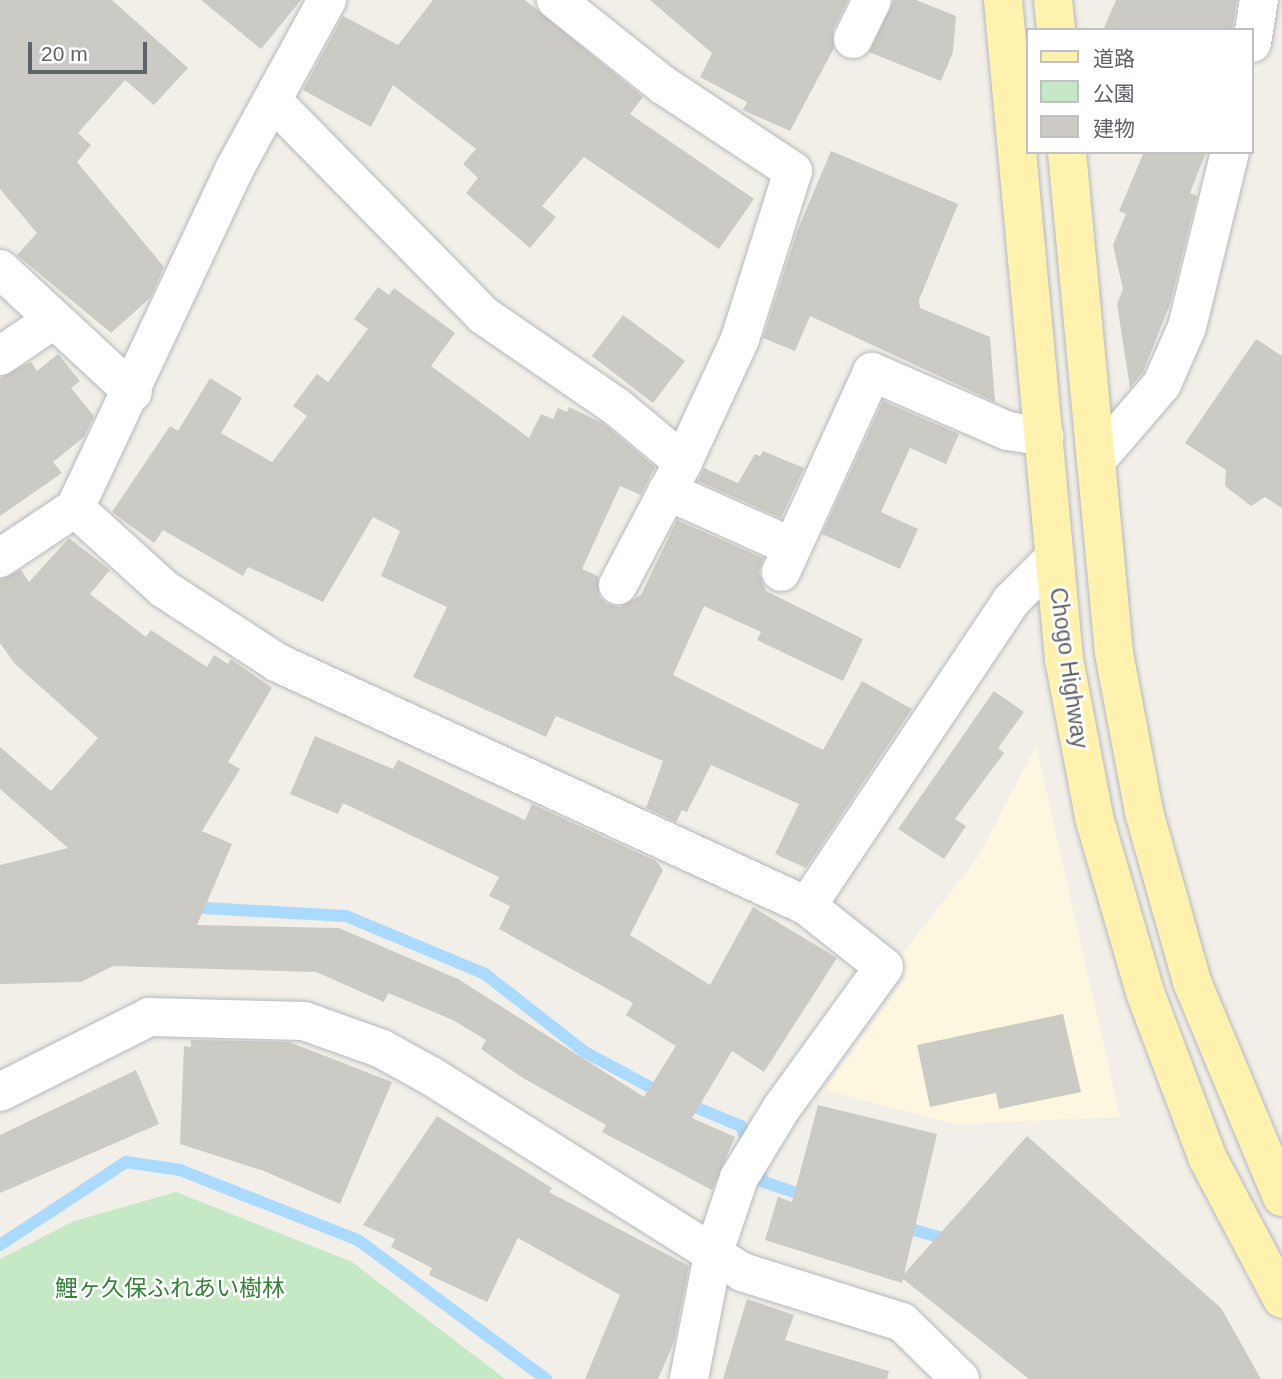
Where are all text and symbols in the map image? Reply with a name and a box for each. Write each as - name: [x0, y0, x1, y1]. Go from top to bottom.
- scale bar: [32, 28, 150, 72]
- legend: [1026, 28, 1254, 154]
- text: 20 m: [41, 42, 88, 65]
- text: 道路: [1093, 47, 1135, 70]
- text: 公園: [1093, 82, 1135, 105]
- text: 建物: [1093, 117, 1135, 140]
- street label: Chogo Highway: [1044, 586, 1094, 750]
- park label: 鯉ヶ久保ふれあい樹林: [55, 1274, 285, 1302]

